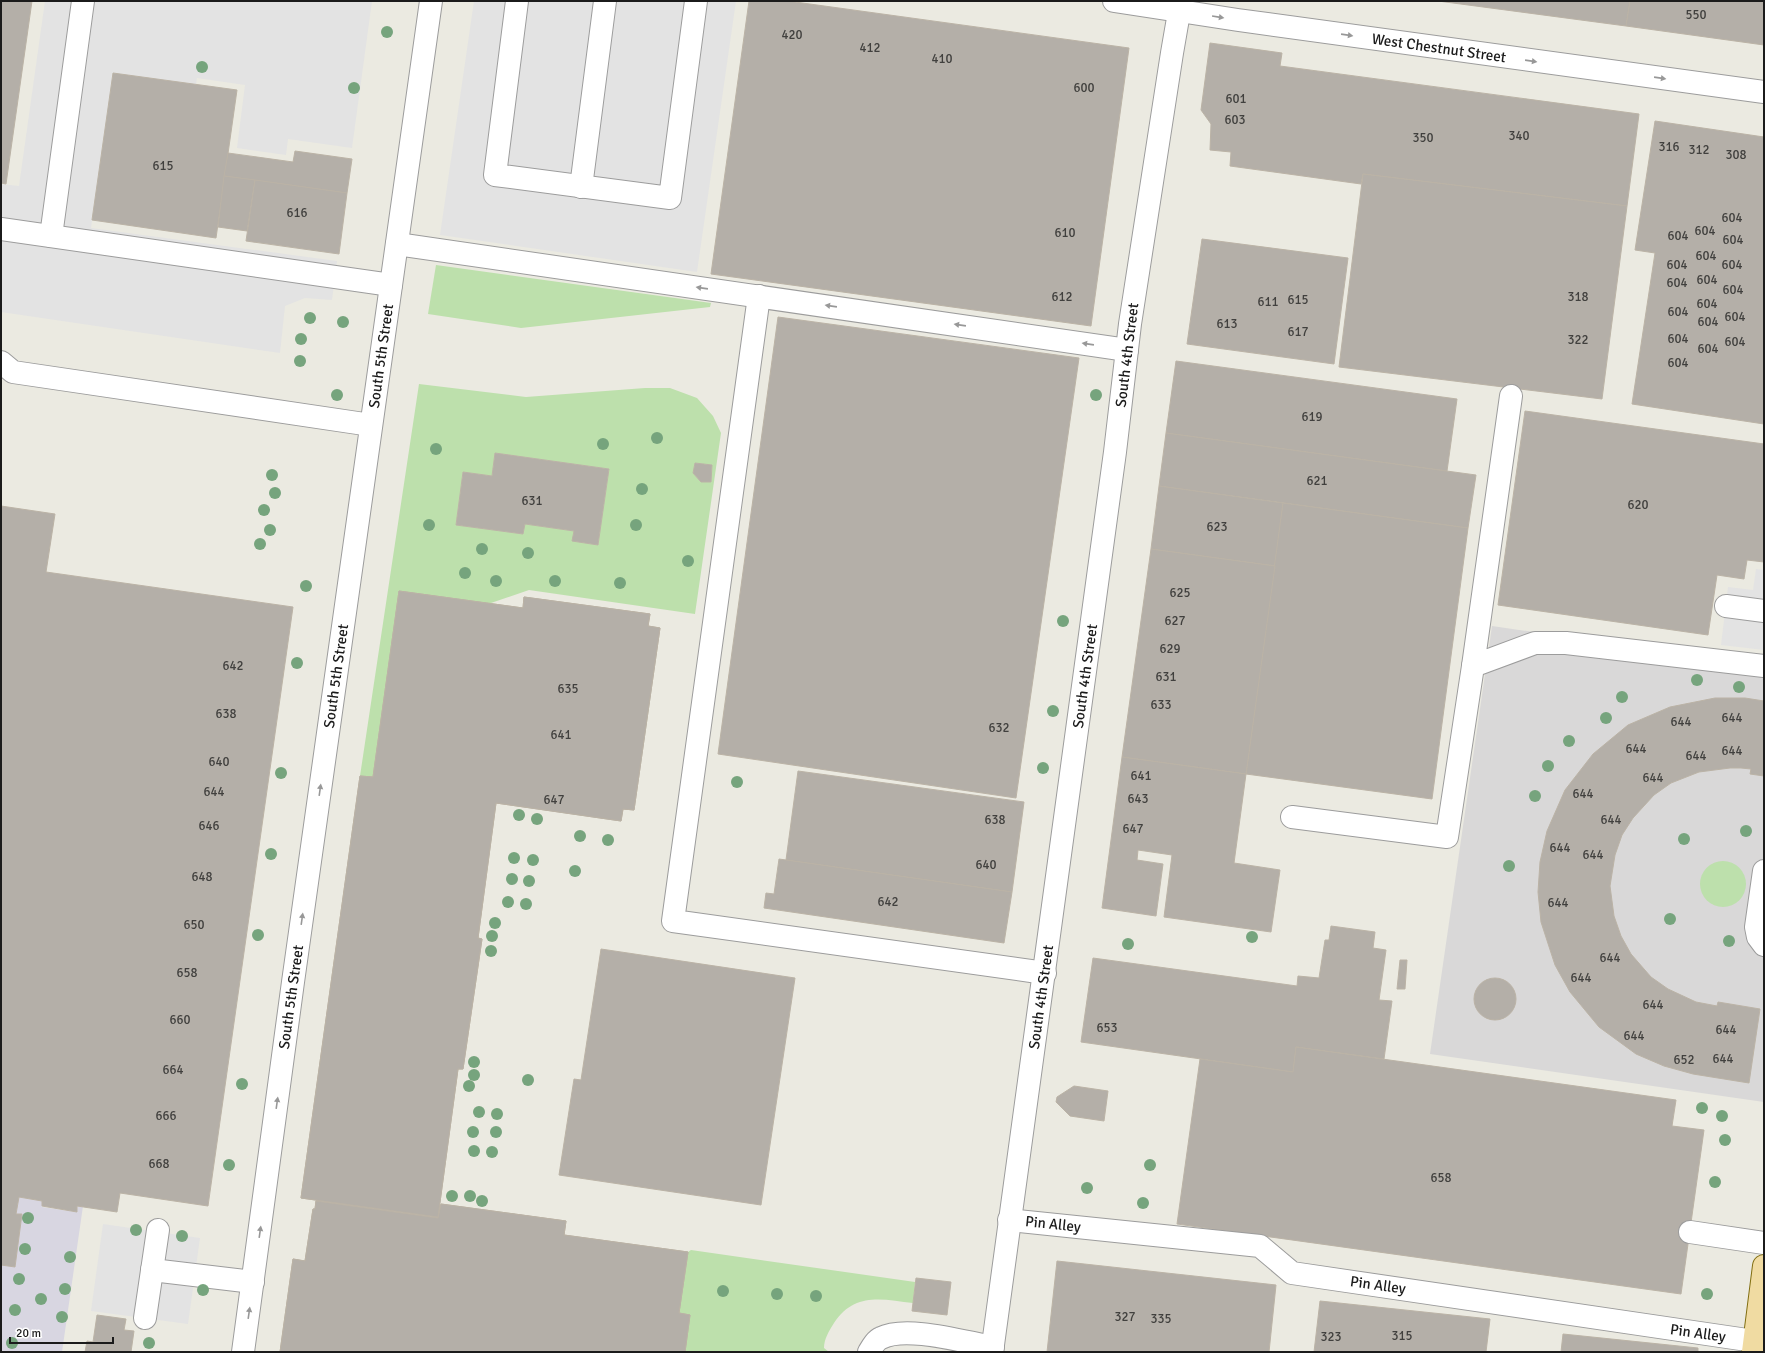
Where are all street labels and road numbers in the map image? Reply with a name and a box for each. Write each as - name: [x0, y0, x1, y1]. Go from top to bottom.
- street label: West Chestnut Street: [1371, 30, 1507, 66]
- street label: South 4th Street: [1112, 302, 1142, 408]
- street label: South 5th Street: [365, 303, 397, 409]
- street label: South 5th Street: [320, 623, 352, 729]
- street label: South 4th Street: [1069, 623, 1101, 729]
- street label: South 5th Street: [275, 944, 307, 1050]
- street label: South 4th Street: [1025, 944, 1057, 1050]
- street label: Pin Alley: [1024, 1212, 1082, 1236]
- street label: Pin Alley: [1349, 1272, 1407, 1298]
- street label: Pin Alley: [1669, 1320, 1727, 1346]

